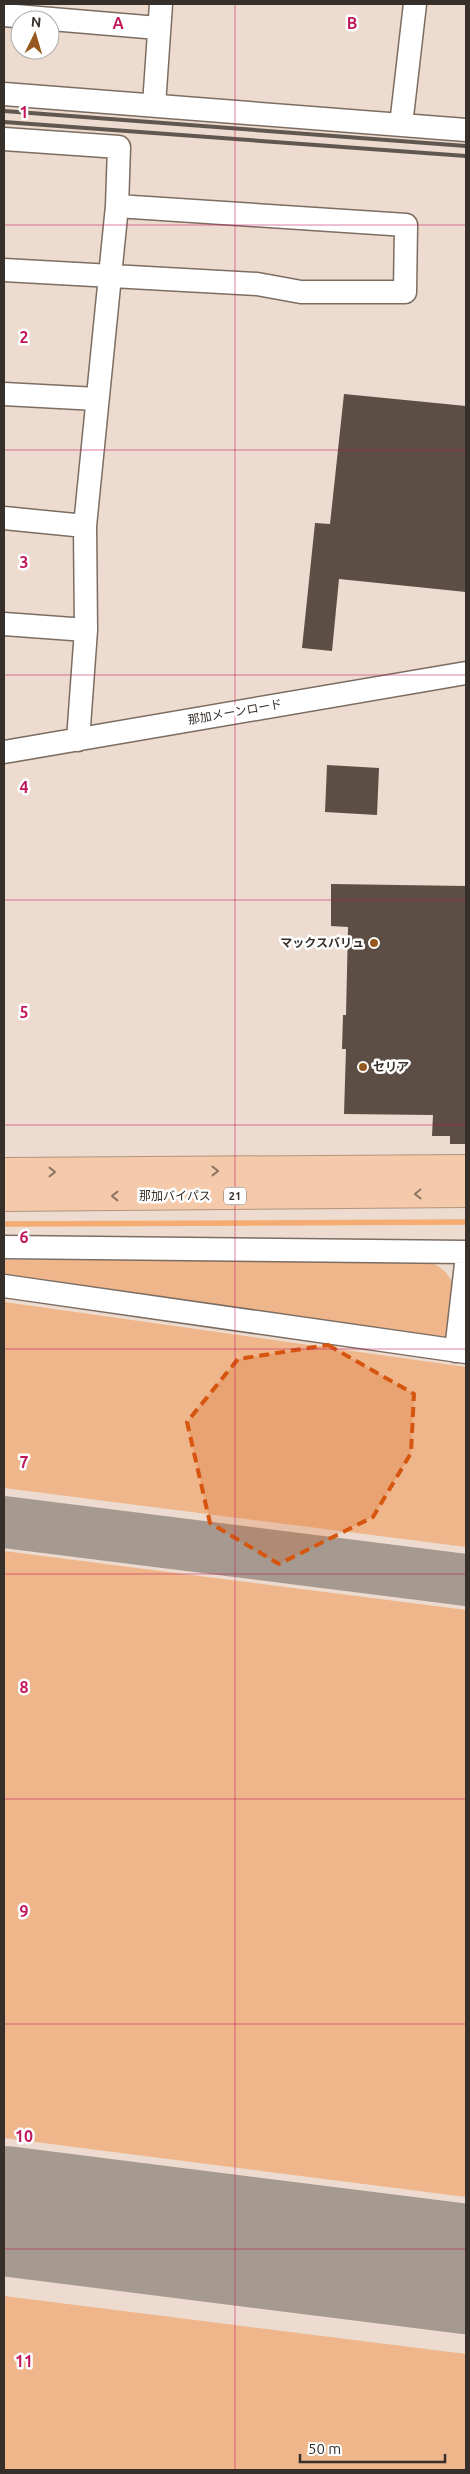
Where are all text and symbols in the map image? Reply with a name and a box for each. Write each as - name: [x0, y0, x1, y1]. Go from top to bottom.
- north arrow: [10, 10, 60, 60]
- text: N: [30, 14, 42, 30]
- text: A: [112, 14, 124, 32]
- text: B: [347, 14, 357, 32]
- text: 1: [19, 103, 29, 121]
- text: 2: [19, 328, 29, 346]
- text: 3: [19, 553, 29, 571]
- street label: 那加メーンロード: [187, 697, 283, 726]
- text: 4: [19, 778, 29, 796]
- place label: マックスバリュ: [280, 936, 364, 949]
- marker: マックスバリュ: [368, 937, 380, 949]
- text: 5: [19, 1003, 29, 1021]
- place label: セリア: [373, 1060, 409, 1073]
- marker: セリア: [357, 1061, 369, 1073]
- one-way arrow: [212, 1166, 219, 1176]
- one-way arrow: [49, 1167, 57, 1177]
- road number: 21: [224, 1188, 246, 1204]
- street label: 那加バイパス: [139, 1189, 211, 1202]
- one-way arrow: [413, 1189, 421, 1199]
- one-way arrow: [111, 1191, 118, 1201]
- text: 6: [19, 1228, 29, 1246]
- text: 7: [19, 1453, 29, 1471]
- text: 8: [19, 1678, 29, 1696]
- text: 9: [19, 1902, 29, 1920]
- text: 10: [15, 2127, 33, 2145]
- text: 11: [15, 2352, 33, 2370]
- scale bar: [300, 2432, 445, 2464]
- text: 50 m: [308, 2440, 341, 2457]

